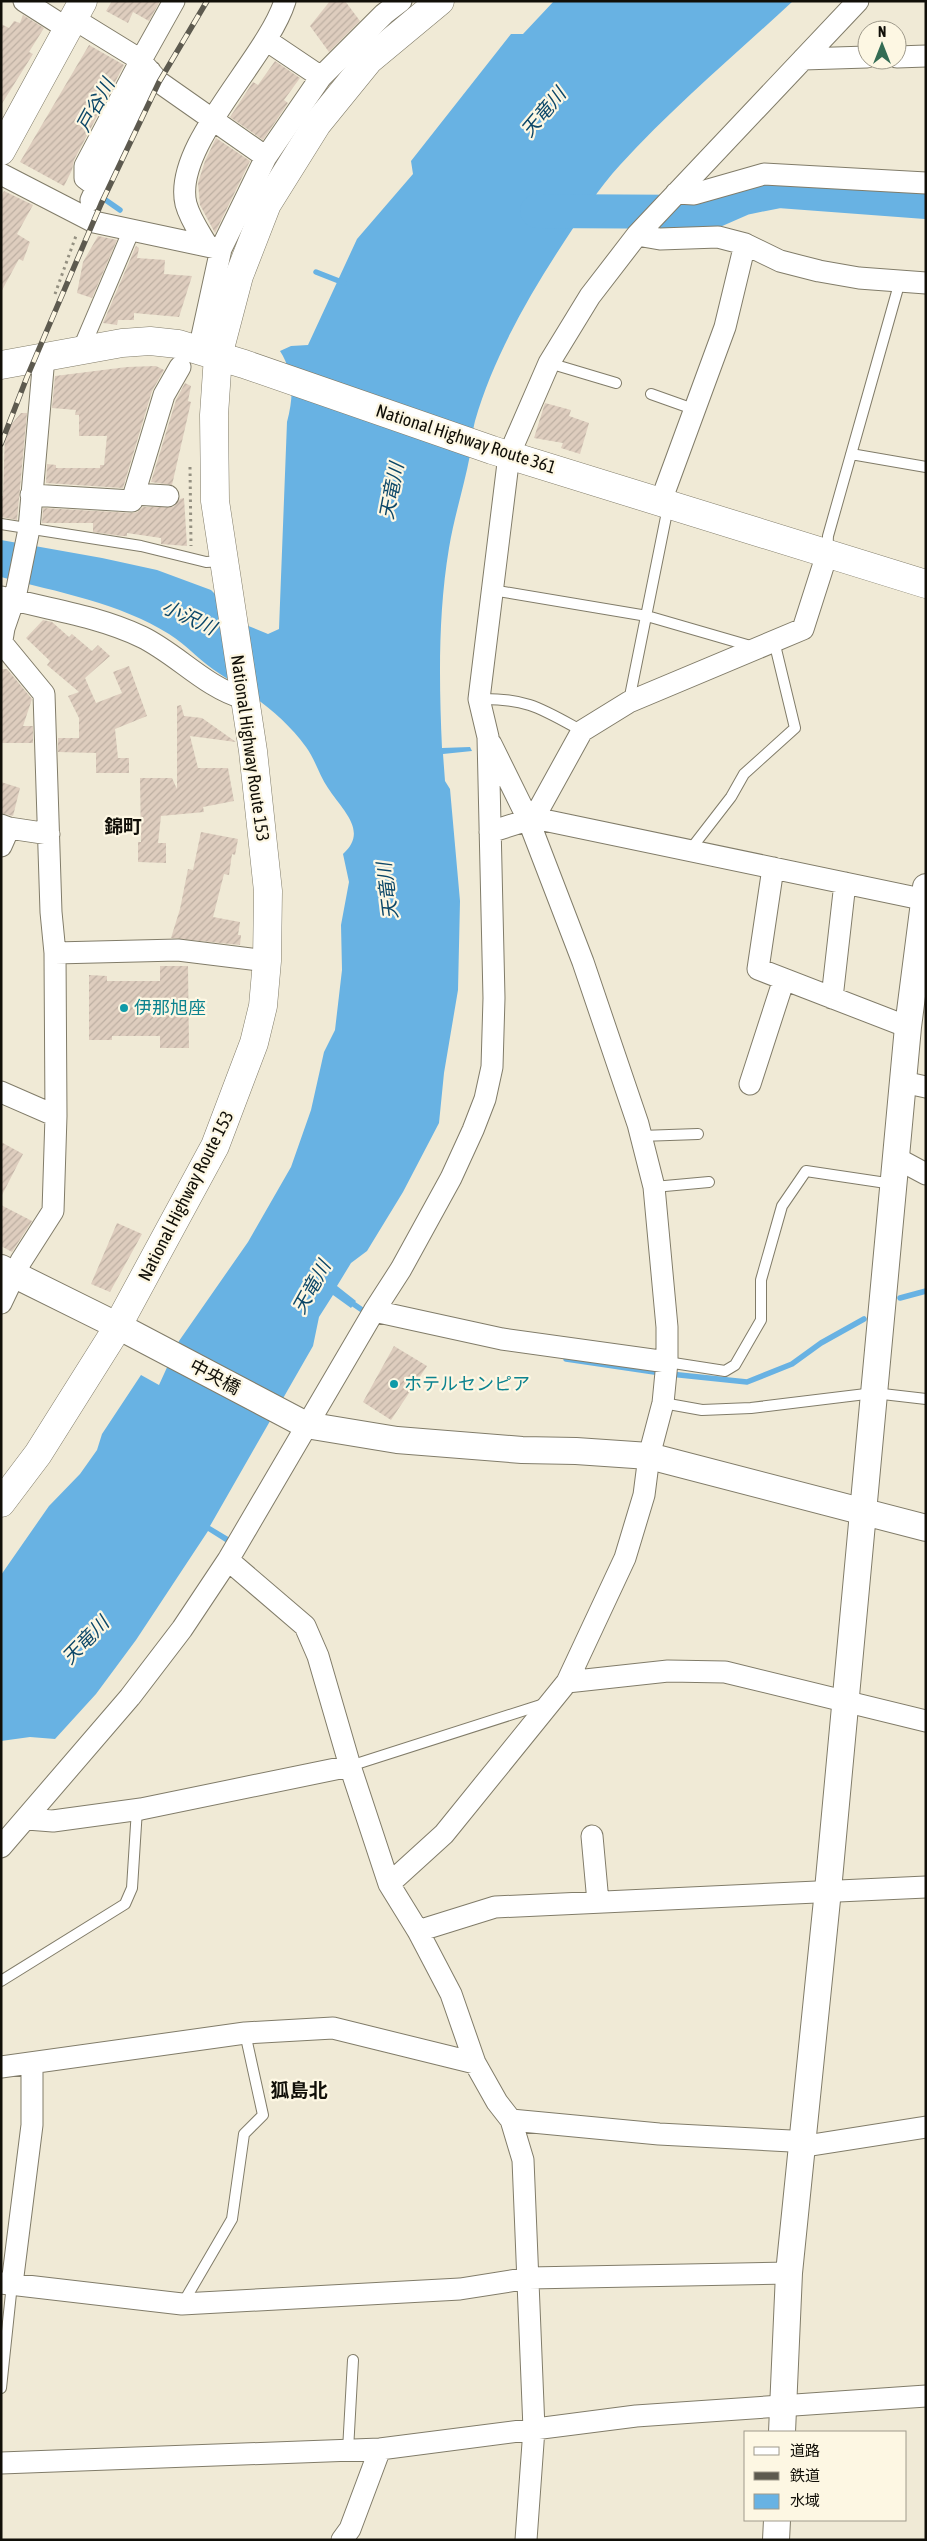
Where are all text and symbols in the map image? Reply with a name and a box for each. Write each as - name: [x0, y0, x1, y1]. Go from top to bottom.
- north arrow: [857, 20, 907, 70]
- text: N: [878, 24, 886, 40]
- water label: 戸谷川: [72, 73, 119, 135]
- water label: 天竜川: [516, 82, 571, 141]
- street label: National Highway Route 361: [373, 399, 559, 478]
- water label: 天竜川: [375, 459, 408, 521]
- water label: 小沢川: [159, 595, 221, 640]
- street label: National Highway Route 153: [227, 653, 274, 843]
- district label: 錦町: [104, 815, 142, 837]
- water label: 天竜川: [372, 859, 401, 921]
- place label: 伊那旭座: [134, 997, 206, 1018]
- marker: 伊那旭座: [118, 1002, 130, 1014]
- street label: National Highway Route 153: [133, 1107, 238, 1284]
- water label: 天竜川: [288, 1255, 335, 1317]
- street label: 中央橋: [186, 1355, 244, 1399]
- place label: ホテルセンピア: [404, 1373, 530, 1394]
- marker: ホテルセンピア: [388, 1378, 400, 1390]
- water label: 天竜川: [57, 1610, 114, 1668]
- district label: 狐島北: [270, 2079, 328, 2101]
- legend: [744, 2431, 907, 2521]
- text: 道路: [790, 2442, 820, 2459]
- text: 鉄道: [790, 2467, 820, 2484]
- text: 水域: [790, 2492, 820, 2509]

